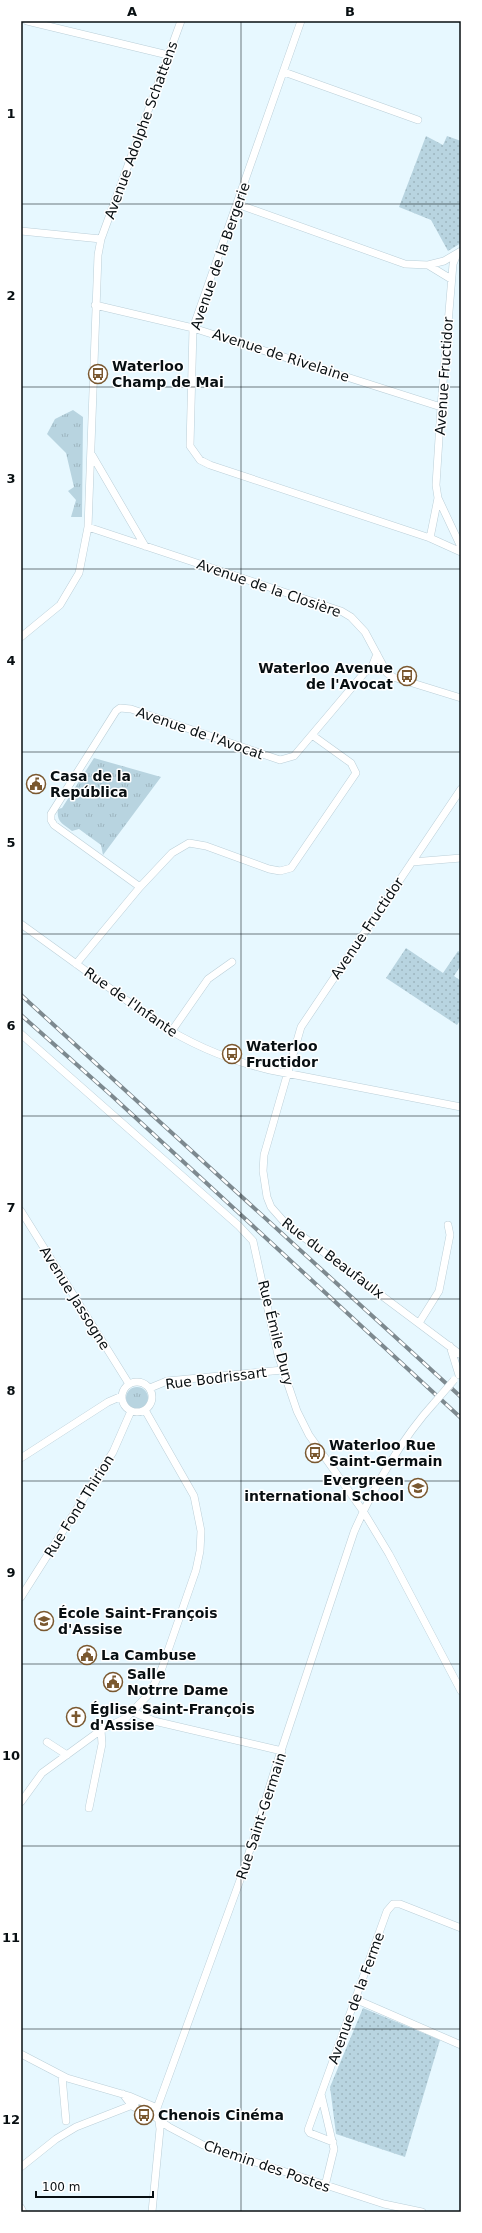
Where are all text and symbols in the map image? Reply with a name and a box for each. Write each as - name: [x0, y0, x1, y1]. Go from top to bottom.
- text: A: [127, 4, 137, 19]
- text: B: [345, 4, 355, 19]
- street label: Avenue Adolphe Schattens: [101, 39, 181, 221]
- text: 1: [6, 106, 16, 121]
- street label: Avenue de la Bergerie: [187, 180, 253, 332]
- text: 2: [6, 288, 16, 303]
- street label: Avenue Fructidor: [432, 316, 456, 436]
- street label: Avenue de Rivelaine: [211, 325, 351, 385]
- place label: Waterloo Champ de Mai: [112, 358, 224, 390]
- bus stop icon: Waterloo Champ de Mai: [87, 363, 109, 385]
- text: 3: [6, 471, 16, 486]
- street label: Avenue de la Closière: [195, 556, 343, 620]
- text: 4: [6, 653, 16, 668]
- place label: Waterloo Avenue de l'Avocat: [258, 660, 393, 692]
- bus stop icon: Waterloo Avenue de l'Avocat: [396, 665, 418, 687]
- street label: Avenue de l'Avocat: [134, 704, 266, 762]
- place label: Casa de la República: [50, 768, 131, 800]
- public building icon: Casa de la República: [25, 773, 47, 795]
- text: 5: [6, 835, 16, 850]
- street label: Avenue Fructidor: [327, 874, 407, 982]
- street label: Rue de l'Infante: [81, 964, 181, 1040]
- text: 6: [6, 1018, 16, 1033]
- place label: Waterloo Fructidor: [246, 1038, 318, 1070]
- bus stop icon: Waterloo Fructidor: [221, 1043, 243, 1065]
- text: 7: [6, 1200, 16, 1215]
- street label: Rue du Beaufaulx: [279, 1214, 387, 1302]
- street label: Avenue Jassogne: [37, 1243, 113, 1353]
- street label: Rue Émile Dury: [255, 1279, 297, 1387]
- street label: Rue Bodrissart: [164, 1364, 268, 1392]
- text: 8: [6, 1383, 16, 1398]
- place label: Waterloo Rue Saint-Germain: [329, 1437, 443, 1469]
- bus stop icon: Waterloo Rue Saint-Germain: [304, 1442, 326, 1464]
- street label: Rue Fond Thirion: [41, 1452, 117, 1560]
- place label: Evergreen international School: [244, 1472, 404, 1504]
- school or university icon: Evergreen international School: [407, 1477, 429, 1499]
- text: 9: [6, 1565, 16, 1580]
- place label: École Saint-François d'Assise: [58, 1605, 217, 1637]
- school or university icon: École Saint-François d'Assise: [33, 1610, 55, 1632]
- public building icon: La Cambuse: [76, 1644, 98, 1666]
- place label: La Cambuse: [101, 1647, 196, 1663]
- place label: Salle Notrre Dame: [127, 1666, 228, 1698]
- public building icon: Salle Notrre Dame: [102, 1671, 124, 1693]
- place label: Église Saint-François d'Assise: [90, 1701, 255, 1733]
- church icon: Église Saint-François d'Assise: [65, 1706, 87, 1728]
- text: 10: [2, 1748, 20, 1763]
- street label: Rue Saint-Germain: [233, 1751, 289, 1881]
- text: 11: [2, 1930, 20, 1945]
- street label: Avenue de la Ferme: [325, 1930, 387, 2066]
- bus stop icon: Chenois Cinéma: [133, 2104, 155, 2126]
- place label: Chenois Cinéma: [158, 2107, 284, 2123]
- text: 12: [2, 2112, 20, 2127]
- street label: Chemin des Postes: [202, 2137, 332, 2195]
- scale bar: [36, 2173, 153, 2199]
- text: 100 m: [42, 2180, 80, 2194]

